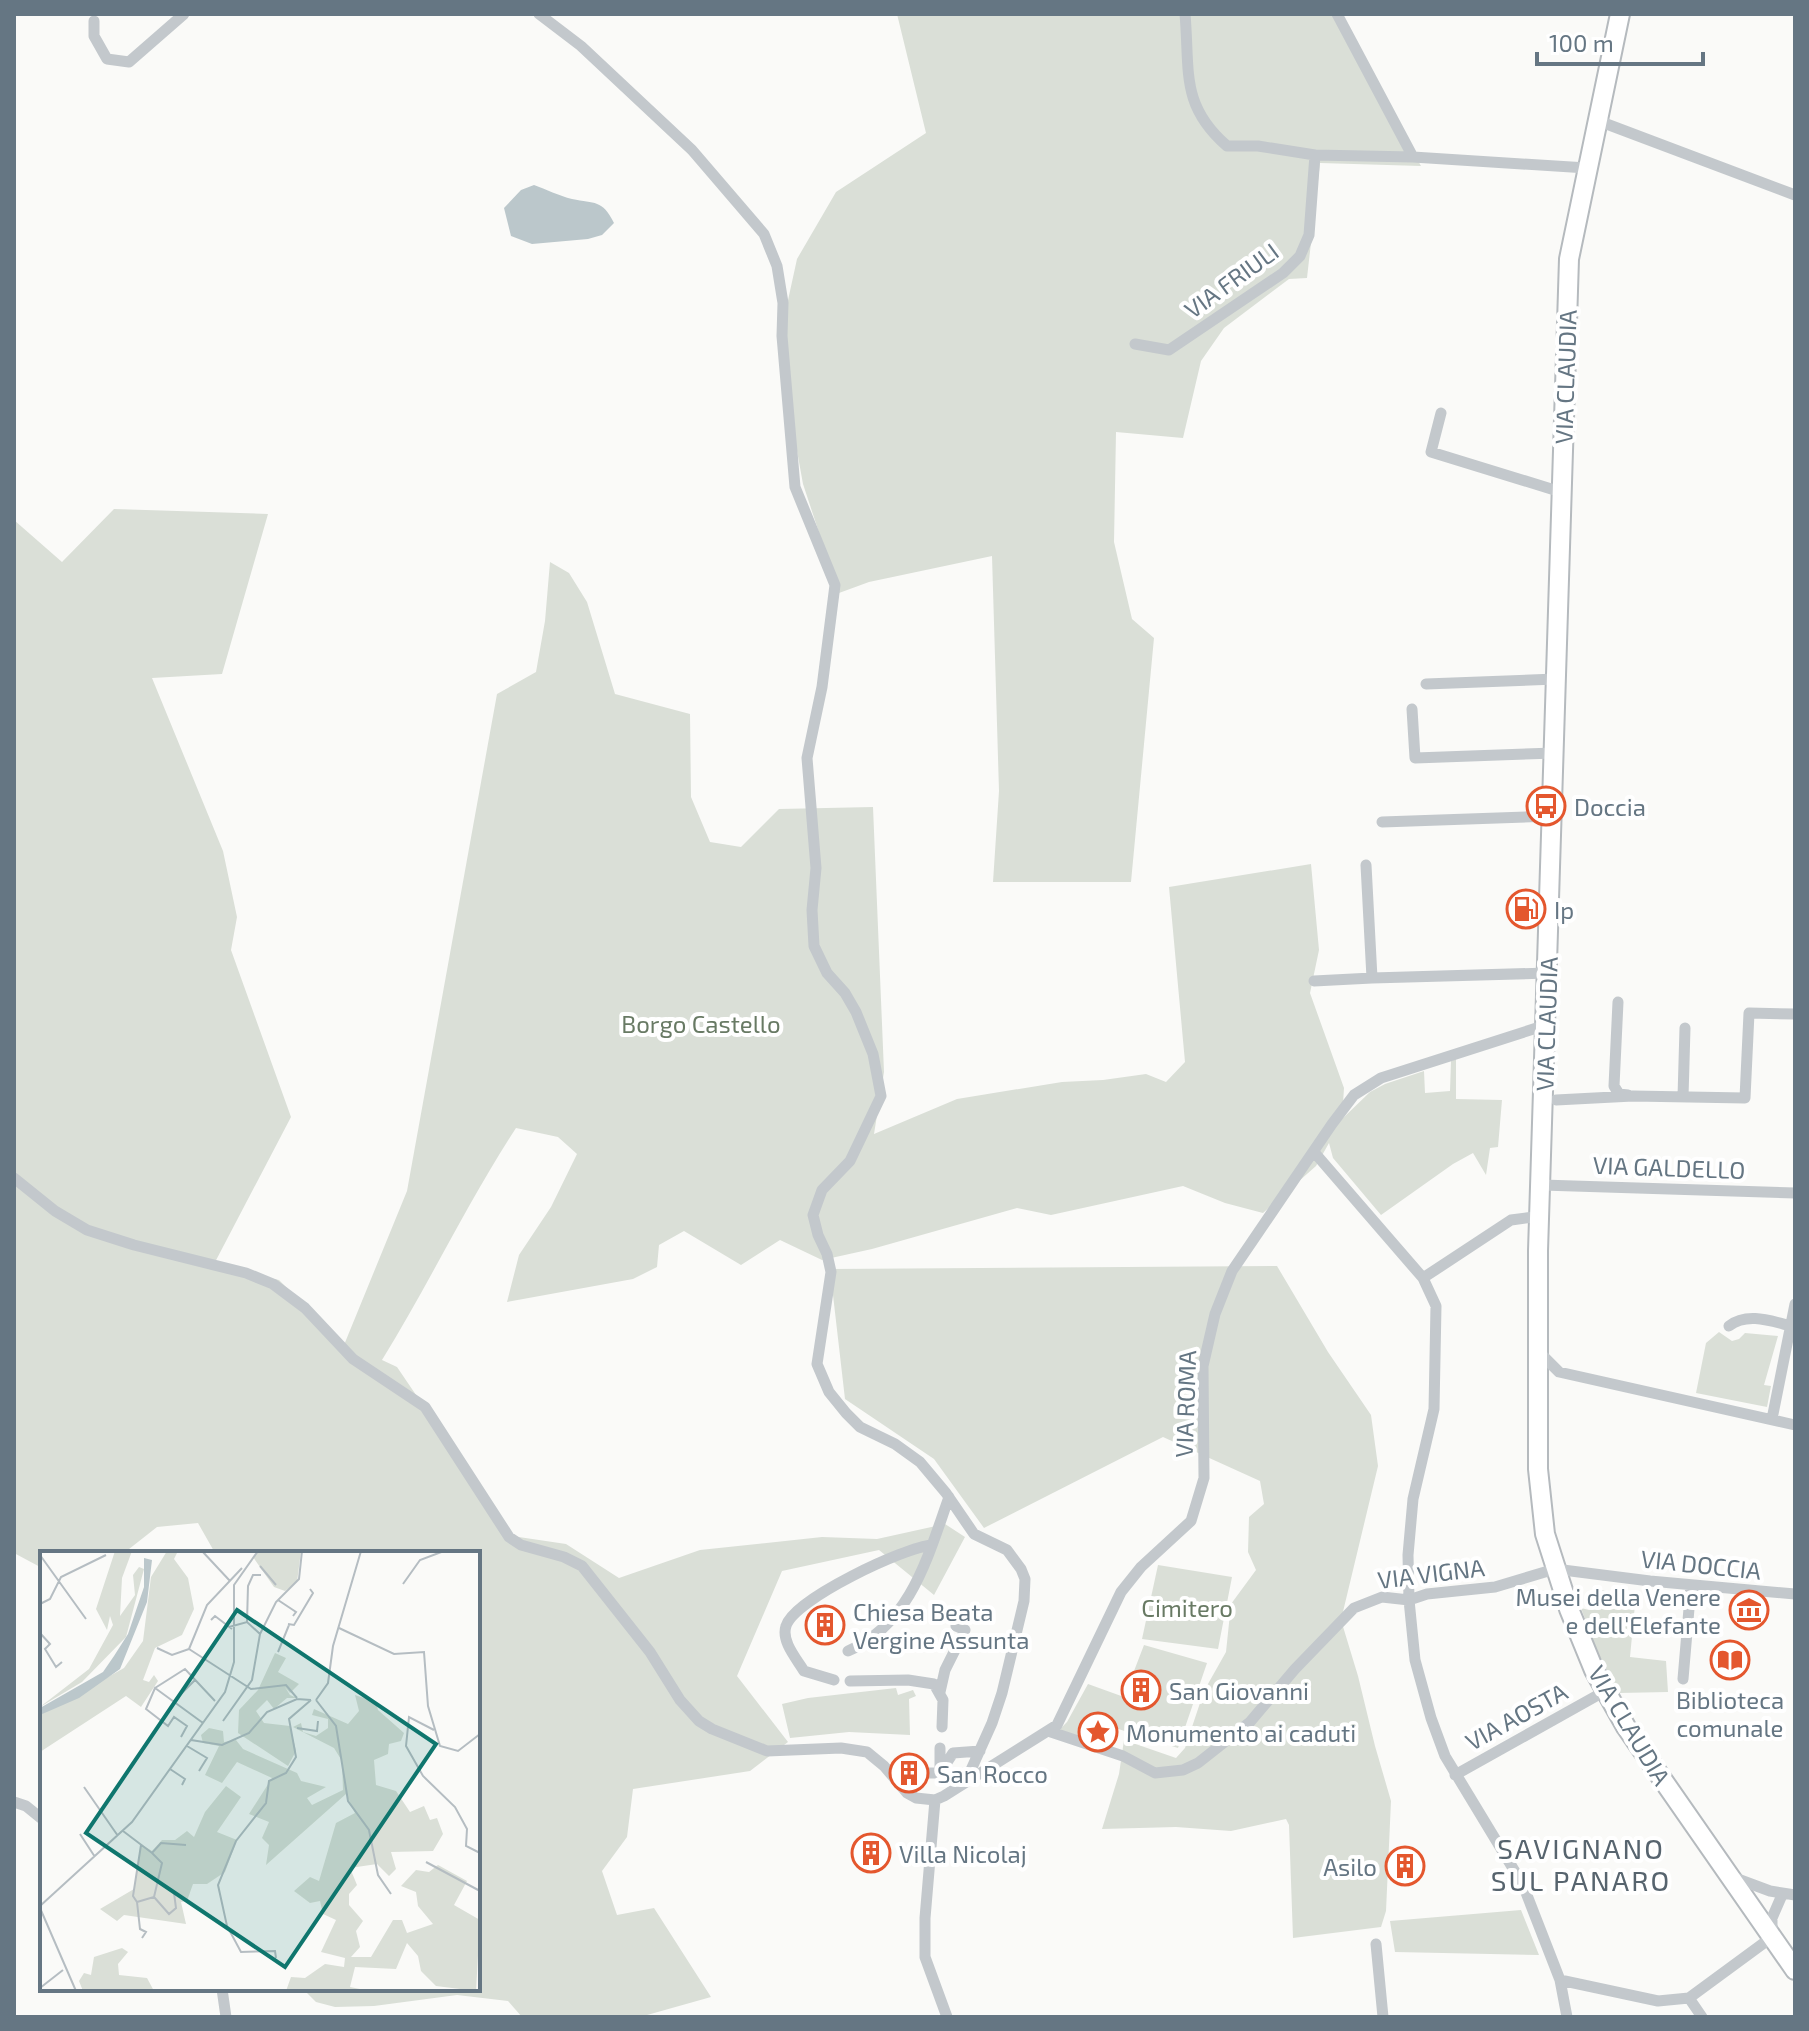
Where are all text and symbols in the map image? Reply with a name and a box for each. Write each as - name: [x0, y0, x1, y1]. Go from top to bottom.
- scale bar: [1537, 16, 1703, 66]
- text: 100 m: [1549, 28, 1614, 57]
- street label: VIA FRIULI: [1178, 236, 1284, 324]
- street label: VIA CLAUDIA: [1548, 309, 1582, 445]
- bus stop icon: Doccia: [1525, 785, 1567, 827]
- place label: Doccia: [1574, 792, 1646, 821]
- fuel station icon: Ip: [1505, 888, 1547, 930]
- place label: Ip: [1554, 895, 1574, 924]
- street label: VIA CLAUDIA: [1529, 956, 1563, 1092]
- park label: Borgo Castello: [621, 1009, 781, 1038]
- street label: VIA GALDELLO: [1592, 1150, 1746, 1184]
- street label: VIA ROMA: [1169, 1350, 1201, 1458]
- street label: VIA DOCCIA: [1639, 1543, 1763, 1585]
- inset map: [40, 1551, 480, 1991]
- street label: VIA VIGNA: [1376, 1552, 1486, 1594]
- place label: Musei della Venere e dell'Elefante: [1515, 1582, 1721, 1639]
- museum icon: Musei della Venere e dell'Elefante: [1728, 1589, 1770, 1631]
- park label: Cimitero: [1141, 1593, 1233, 1622]
- place label: Chiesa Beata Vergine Assunta: [853, 1597, 1029, 1654]
- building icon: Chiesa Beata Vergine Assunta: [804, 1604, 846, 1646]
- library icon: Biblioteca comunale: [1709, 1639, 1751, 1681]
- street label: VIA CLAUDIA: [1583, 1660, 1677, 1790]
- building icon: San Giovanni: [1120, 1669, 1162, 1711]
- place label: San Giovanni: [1169, 1676, 1309, 1705]
- street label: VIA AOSTA: [1460, 1676, 1572, 1756]
- place label: Biblioteca comunale: [1676, 1685, 1784, 1742]
- place icon: Monumento ai caduti: [1077, 1711, 1119, 1753]
- place label: Monumento ai caduti: [1126, 1718, 1356, 1747]
- building icon: San Rocco: [888, 1752, 930, 1794]
- place label: San Rocco: [937, 1759, 1048, 1788]
- district label: SAVIGNANO SUL PANARO: [1491, 1831, 1671, 1897]
- building icon: Villa Nicolaj: [850, 1832, 892, 1874]
- place label: Villa Nicolaj: [899, 1839, 1027, 1868]
- building icon: Asilo: [1384, 1845, 1426, 1887]
- place label: Asilo: [1323, 1852, 1377, 1881]

